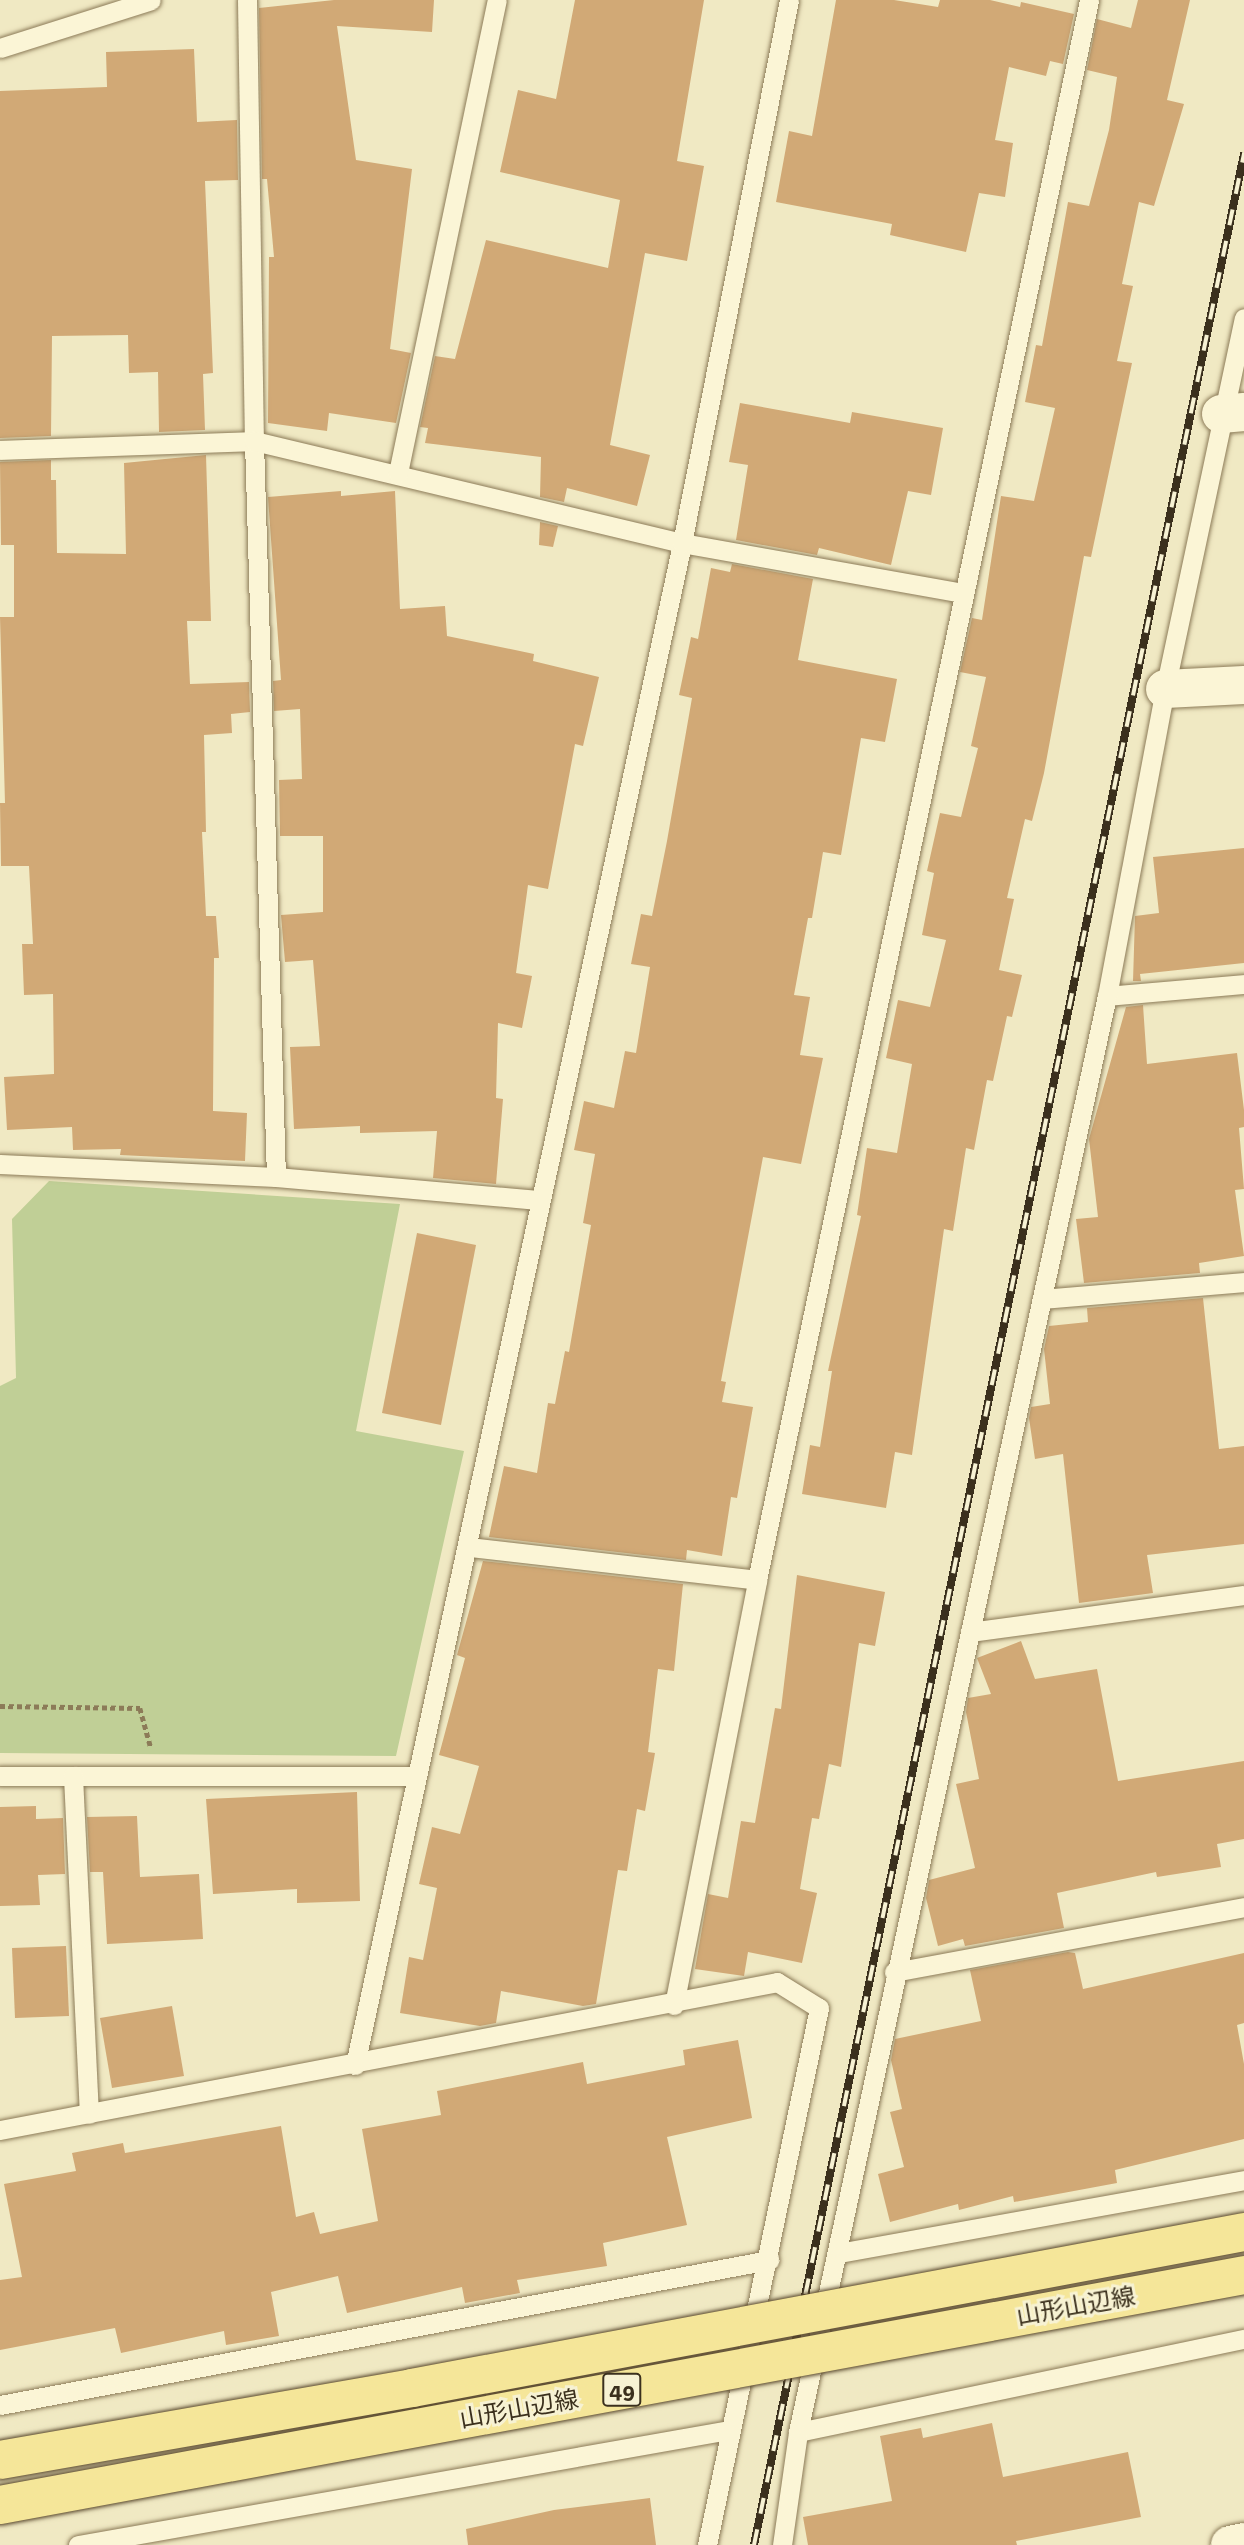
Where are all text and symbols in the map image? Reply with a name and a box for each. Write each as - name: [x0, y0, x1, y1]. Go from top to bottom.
- street label: 山形山辺線: [1014, 2281, 1138, 2331]
- road number: 49: [601, 2370, 643, 2410]
- street label: 山形山辺線: [457, 2384, 581, 2434]

